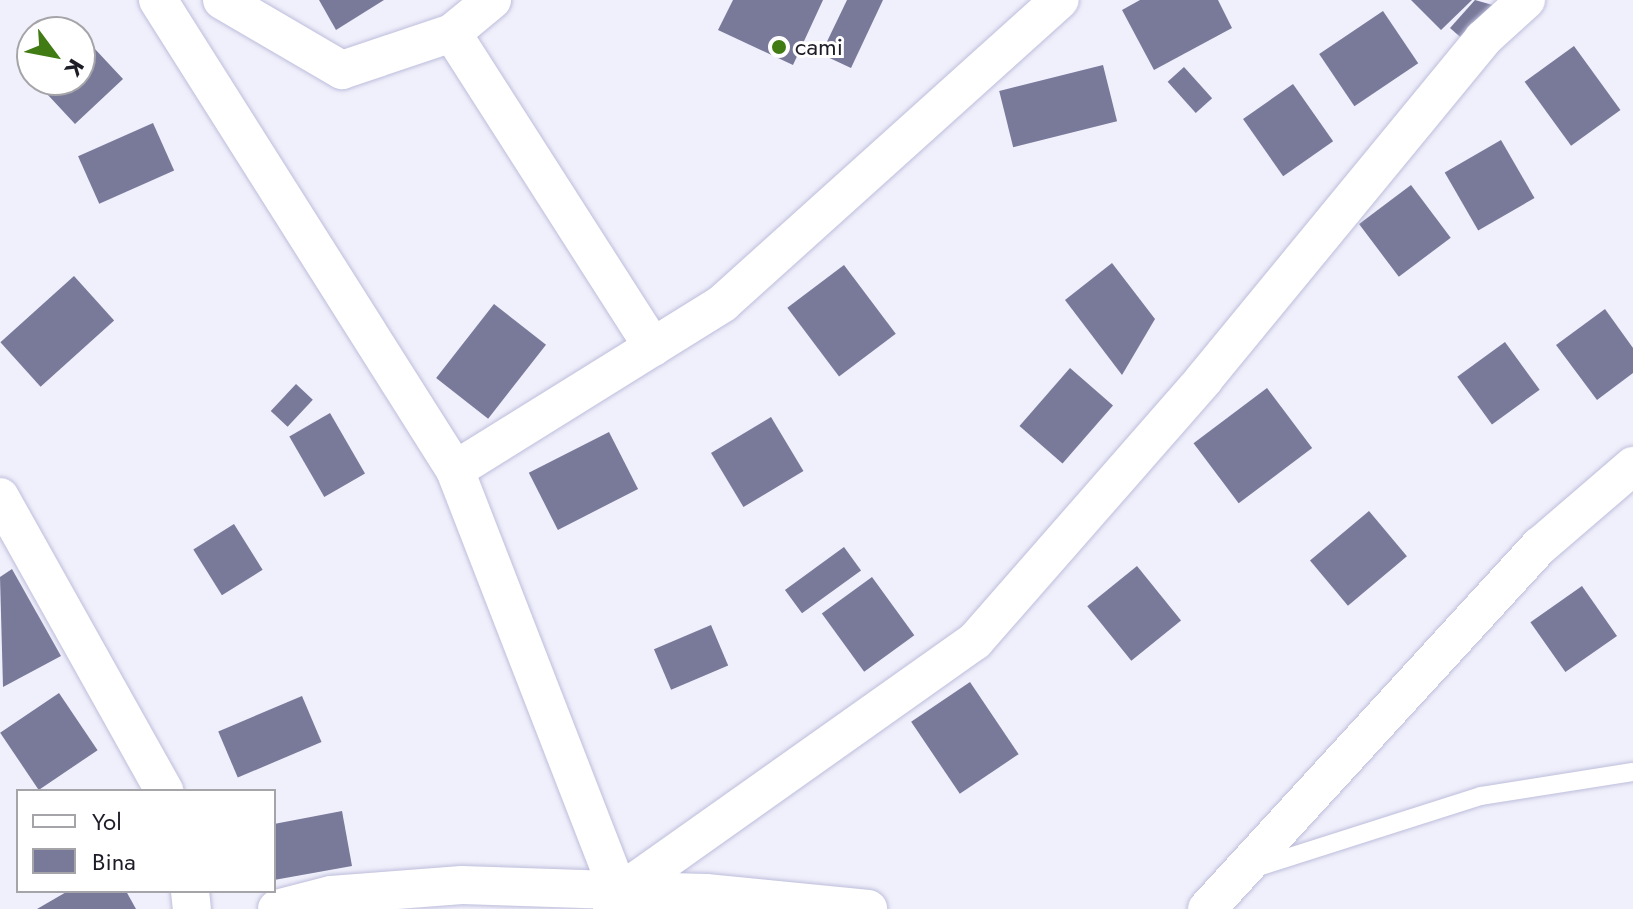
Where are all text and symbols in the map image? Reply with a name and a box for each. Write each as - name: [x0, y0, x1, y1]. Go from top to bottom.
- north arrow: [16, 16, 96, 96]
- place label: cami: [795, 33, 843, 61]
- marker: cami: [770, 38, 788, 56]
- text: K: [57, 53, 92, 83]
- legend: [16, 789, 276, 893]
- text: Yol: [92, 804, 122, 839]
- text: Bina: [92, 844, 136, 879]

